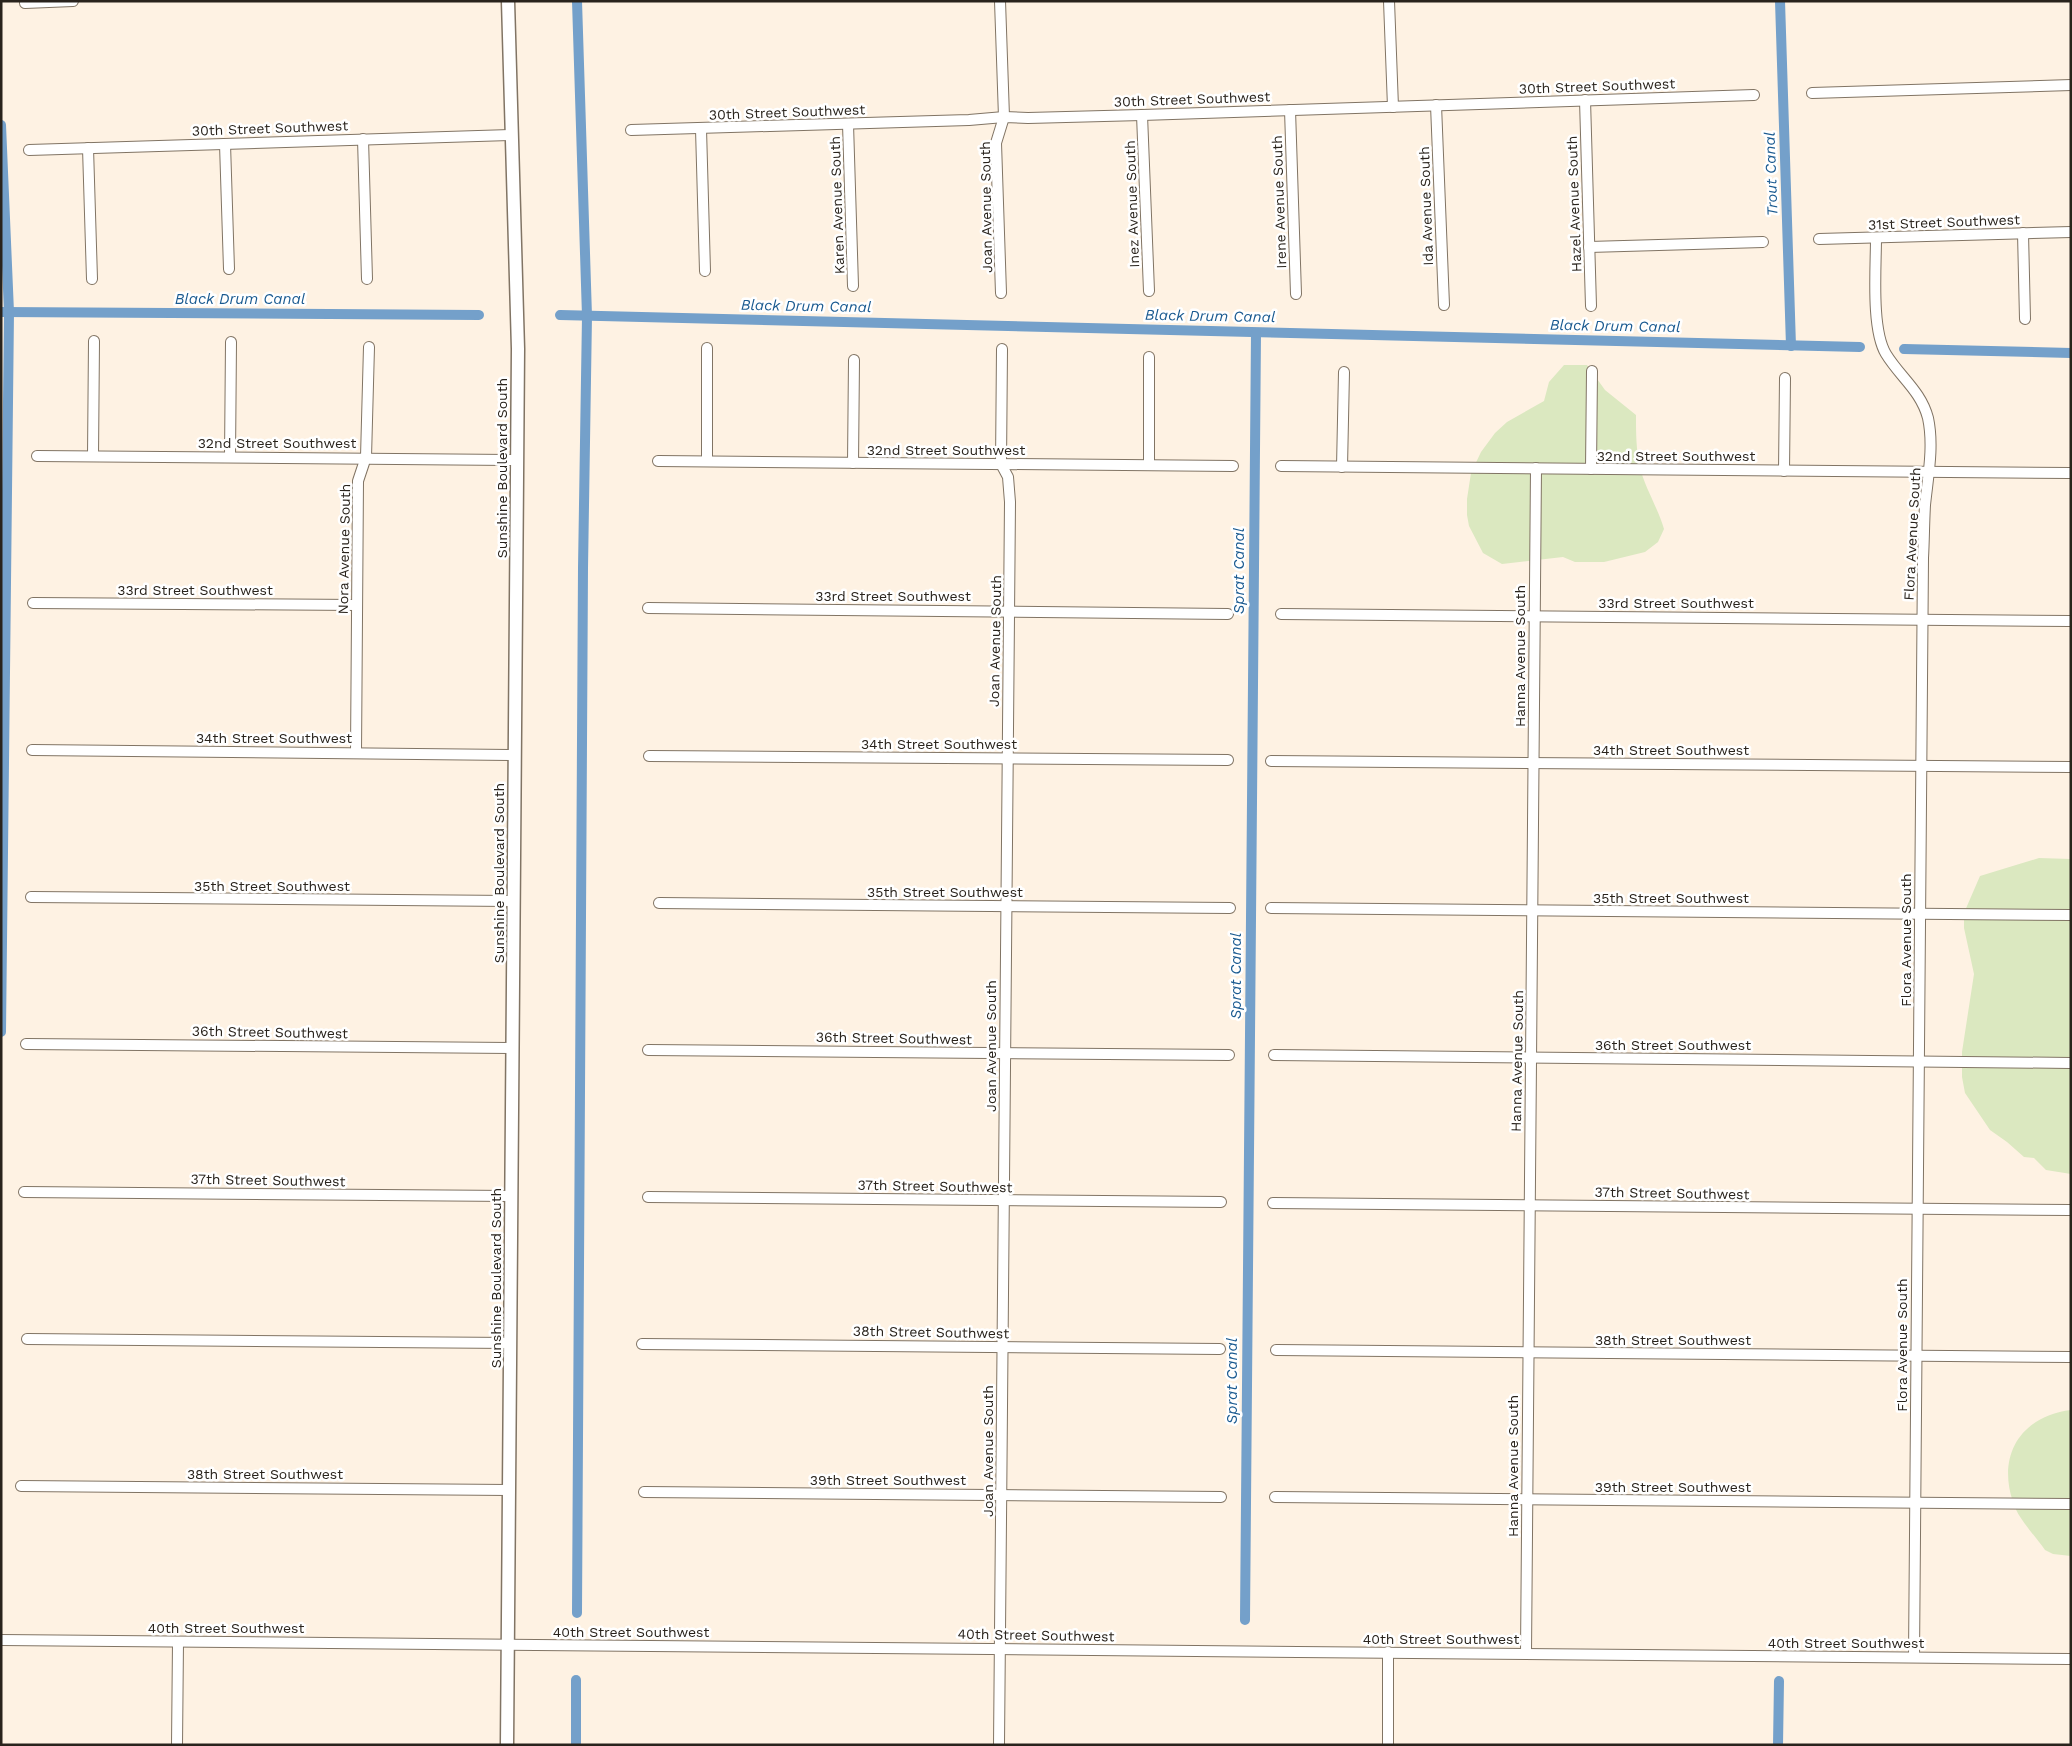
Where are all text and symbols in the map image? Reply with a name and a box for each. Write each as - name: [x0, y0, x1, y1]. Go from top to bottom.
- street label: 30th Street Southwest: [1519, 75, 1676, 97]
- street label: 30th Street Southwest: [1114, 88, 1271, 110]
- street label: 30th Street Southwest: [709, 101, 866, 123]
- street label: 30th Street Southwest: [192, 117, 349, 139]
- water label: Trout Canal: [1761, 131, 1781, 216]
- street label: Irene Avenue South: [1269, 135, 1289, 269]
- street label: Karen Avenue South: [827, 136, 847, 274]
- street label: Hazel Avenue South: [1564, 136, 1584, 272]
- street label: Inez Avenue South: [1122, 140, 1142, 268]
- street label: Joan Avenue South: [977, 141, 995, 273]
- street label: Ida Avenue South: [1416, 146, 1436, 266]
- street label: 31st Street Southwest: [1868, 211, 2020, 233]
- water label: Black Drum Canal: [175, 290, 306, 308]
- water label: Black Drum Canal: [741, 296, 872, 316]
- water label: Black Drum Canal: [1145, 306, 1276, 326]
- water label: Black Drum Canal: [1550, 316, 1681, 336]
- street label: Sunshine Boulevard South: [494, 378, 510, 558]
- street label: 32nd Street Southwest: [198, 435, 356, 451]
- street label: 32nd Street Southwest: [867, 442, 1025, 458]
- street label: 32nd Street Southwest: [1597, 448, 1755, 464]
- street label: Flora Avenue South: [1901, 467, 1923, 601]
- street label: Nora Avenue South: [335, 484, 353, 614]
- water label: Sprat Canal: [1230, 527, 1248, 614]
- street label: Joan Avenue South: [986, 575, 1004, 707]
- street label: 33rd Street Southwest: [117, 582, 273, 598]
- street label: Hanna Avenue South: [1512, 585, 1528, 727]
- street label: 33rd Street Southwest: [815, 588, 971, 604]
- street label: 33rd Street Southwest: [1598, 595, 1754, 611]
- street label: 34th Street Southwest: [196, 730, 352, 746]
- street label: 34th Street Southwest: [861, 736, 1017, 752]
- street label: 34th Street Southwest: [1593, 742, 1749, 758]
- street label: Sunshine Boulevard South: [491, 783, 507, 963]
- street label: Flora Avenue South: [1898, 873, 1914, 1007]
- street label: 35th Street Southwest: [194, 878, 350, 894]
- street label: 35th Street Southwest: [867, 884, 1023, 900]
- street label: 35th Street Southwest: [1593, 890, 1749, 906]
- water label: Sprat Canal: [1227, 932, 1245, 1019]
- street label: Joan Avenue South: [983, 980, 999, 1112]
- street label: Hanna Avenue South: [1508, 990, 1526, 1132]
- street label: 36th Street Southwest: [192, 1023, 348, 1041]
- street label: 36th Street Southwest: [816, 1029, 972, 1047]
- street label: 36th Street Southwest: [1595, 1037, 1751, 1053]
- street label: 37th Street Southwest: [190, 1171, 346, 1189]
- street label: 37th Street Southwest: [857, 1177, 1013, 1195]
- street label: 37th Street Southwest: [1594, 1184, 1750, 1202]
- street label: Sunshine Boulevard South: [488, 1188, 504, 1368]
- street label: Flora Avenue South: [1894, 1278, 1910, 1412]
- street label: 38th Street Southwest: [853, 1323, 1009, 1341]
- street label: 38th Street Southwest: [1595, 1332, 1751, 1348]
- water label: Sprat Canal: [1223, 1337, 1241, 1424]
- street label: Joan Avenue South: [980, 1385, 996, 1517]
- street label: Hanna Avenue South: [1505, 1395, 1521, 1537]
- street label: 38th Street Southwest: [187, 1466, 343, 1482]
- street label: 39th Street Southwest: [810, 1472, 966, 1488]
- street label: 39th Street Southwest: [1595, 1479, 1751, 1495]
- street label: 40th Street Southwest: [148, 1620, 304, 1636]
- street label: 40th Street Southwest: [553, 1624, 709, 1640]
- street label: 40th Street Southwest: [958, 1626, 1115, 1644]
- street label: 40th Street Southwest: [1363, 1631, 1519, 1647]
- street label: 40th Street Southwest: [1768, 1635, 1924, 1651]

